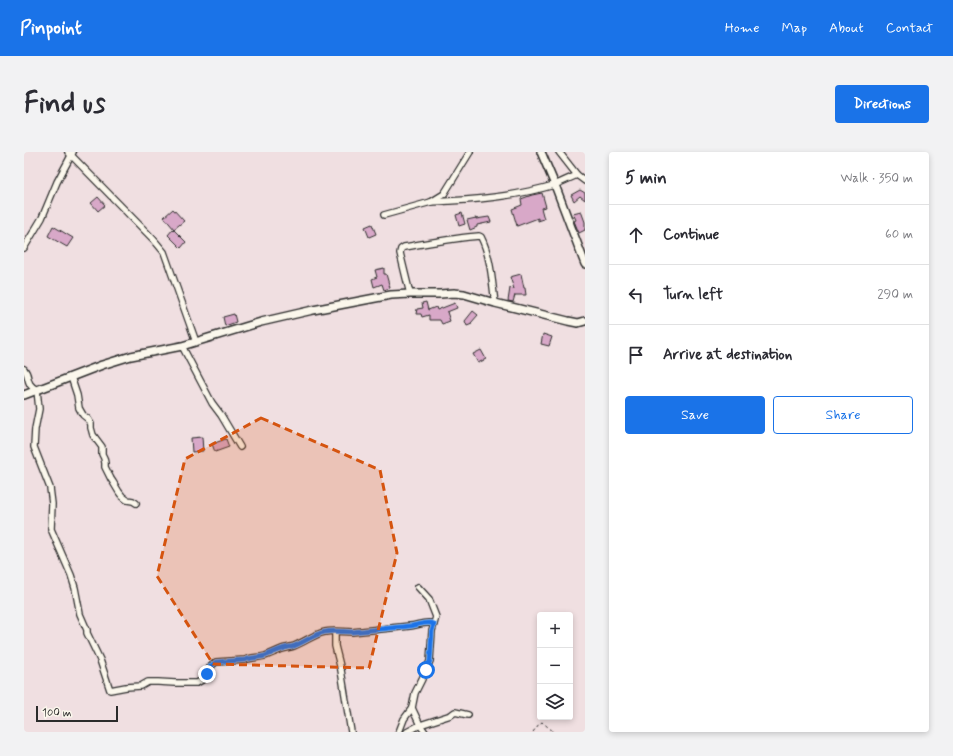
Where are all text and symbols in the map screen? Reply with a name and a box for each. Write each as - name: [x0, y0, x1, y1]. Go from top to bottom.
- text: Pinpoint: [20, 16, 82, 41]
- text: Home: [725, 19, 759, 37]
- text: Map: [781, 19, 807, 37]
- text: About: [829, 19, 864, 37]
- text: Contact: [886, 19, 933, 37]
- button: Directions: [835, 85, 929, 123]
- text: Find us: [24, 86, 105, 123]
- text: 5 min: [625, 167, 667, 189]
- text: Walk · 350 m: [840, 170, 913, 187]
- icon: ahead: [625, 224, 647, 246]
- text: Continue: [663, 225, 719, 245]
- text: 60 m: [885, 226, 913, 243]
- icon: left: [625, 284, 647, 306]
- text: Turn left: [663, 285, 723, 305]
- text: 290 m: [877, 286, 913, 303]
- icon: arrive: [625, 344, 647, 366]
- text: Arrive at destination: [663, 345, 792, 365]
- button: Save: [625, 396, 765, 434]
- button: Share: [773, 396, 913, 434]
- map controls: [537, 612, 573, 720]
- button: +: [537, 612, 573, 648]
- button: −: [537, 648, 573, 684]
- route start: [417, 661, 435, 679]
- route end: [198, 665, 216, 683]
- button: layers: [537, 684, 573, 720]
- scale bar: [36, 704, 118, 723]
- text: 100 m: [42, 706, 72, 720]

